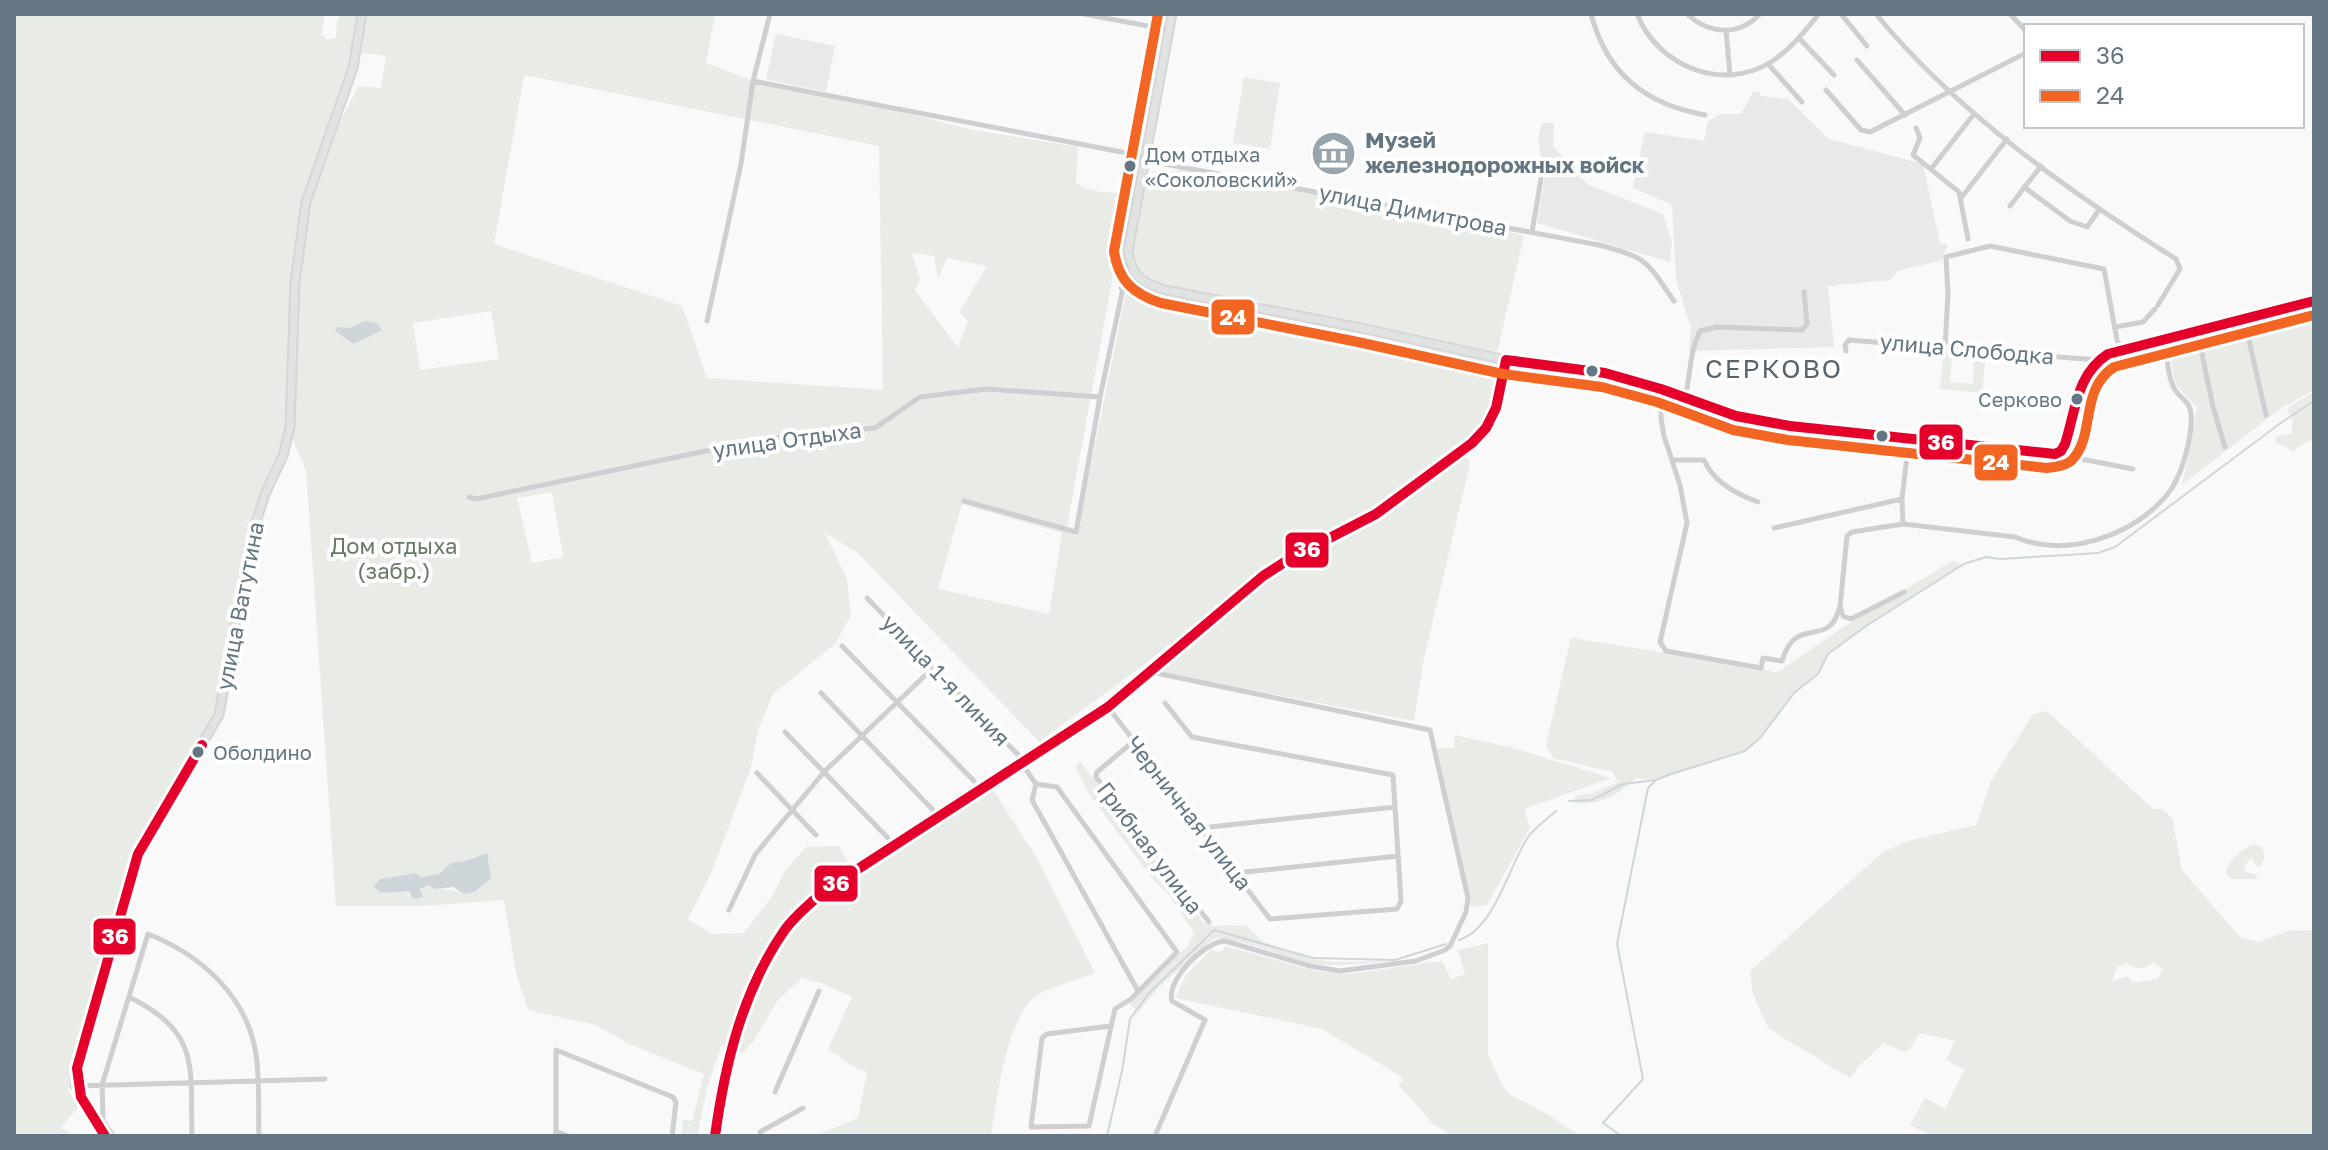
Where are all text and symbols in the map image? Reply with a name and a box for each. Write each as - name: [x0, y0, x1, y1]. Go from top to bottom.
- legend: [2024, 24, 2304, 128]
- text: 36: [2096, 40, 2125, 69]
- text: 24: [2096, 80, 2125, 109]
- place label: Музей железнодорожных войск: [1365, 126, 1645, 178]
- museum icon: Музей железнодорожных войск: [1310, 129, 1358, 177]
- place label: Дом отдыха «Соколовский»: [1145, 142, 1297, 191]
- marker: Дом отдыха «Соколовский»: [1122, 158, 1138, 174]
- street label: улица Димитрова: [1317, 178, 1509, 241]
- line badge: 24: [1210, 298, 1256, 336]
- text: 24: [1219, 303, 1247, 330]
- street label: улица Слободка: [1879, 327, 2055, 370]
- district label: СЕРКОВО: [1705, 353, 1843, 384]
- unlabelled marker: [1584, 363, 1600, 379]
- place label: Серково: [1978, 387, 2062, 411]
- marker: Серково: [2069, 391, 2085, 407]
- street label: улица Отдыха: [711, 416, 863, 463]
- line badge: 36: [1918, 423, 1964, 461]
- unlabelled marker: [1874, 428, 1890, 444]
- text: 36: [1927, 428, 1955, 455]
- line badge: 24: [1973, 443, 2019, 482]
- text: 24: [1982, 448, 2010, 475]
- street label: улица Ватутина: [210, 519, 269, 692]
- line badge: 36: [1284, 531, 1330, 569]
- park label: Дом отдыха (забр.): [331, 532, 457, 584]
- text: 36: [1293, 535, 1321, 562]
- street label: улица 1-я линия: [877, 608, 1016, 751]
- street label: Черничная улица: [1121, 730, 1258, 895]
- place label: Оболдино: [213, 740, 312, 764]
- marker: Оболдино: [190, 744, 206, 760]
- street label: Грибная улица: [1092, 776, 1209, 919]
- line badge: 36: [813, 864, 859, 903]
- text: 36: [822, 869, 850, 896]
- line badge: 36: [92, 917, 137, 956]
- text: 36: [101, 922, 129, 949]

